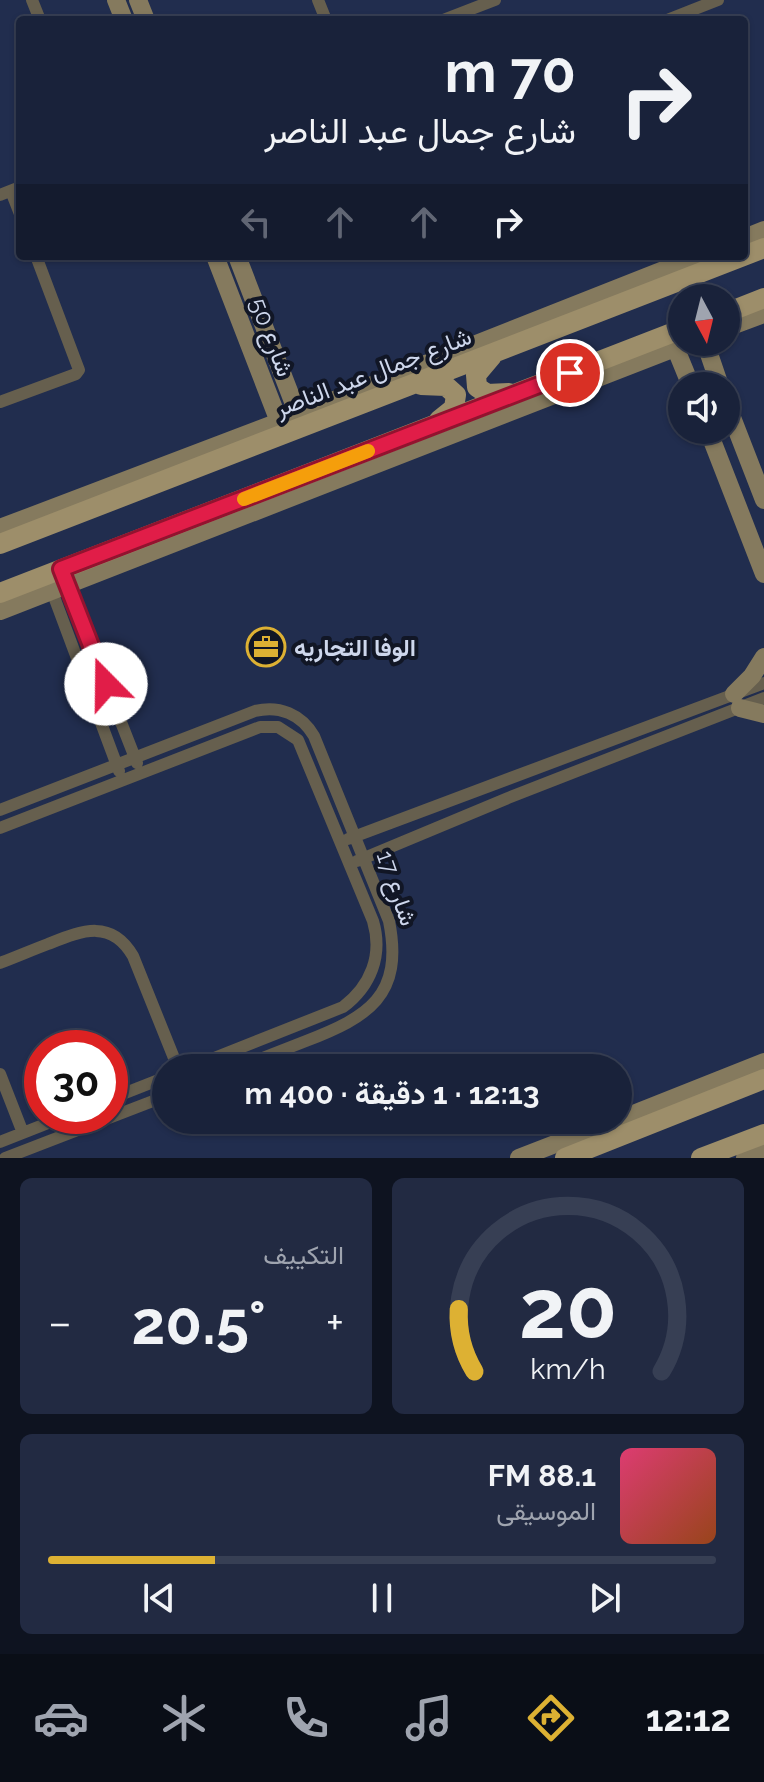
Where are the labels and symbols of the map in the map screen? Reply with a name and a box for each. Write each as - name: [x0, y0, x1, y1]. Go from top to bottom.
- north arrow: [668, 284, 740, 356]
- street label: شارع 50: [242, 293, 300, 381]
- street label: شارع جمال عبد الناصر: [270, 321, 476, 425]
- pin: [536, 339, 604, 407]
- office icon: الوفا التجاريه: [245, 626, 287, 668]
- place label: الوفا التجاريه: [294, 633, 416, 663]
- position arrow: [64, 642, 148, 726]
- street label: شارع 17: [369, 847, 423, 930]
- speed limit sign: 30: [24, 1030, 128, 1134]

